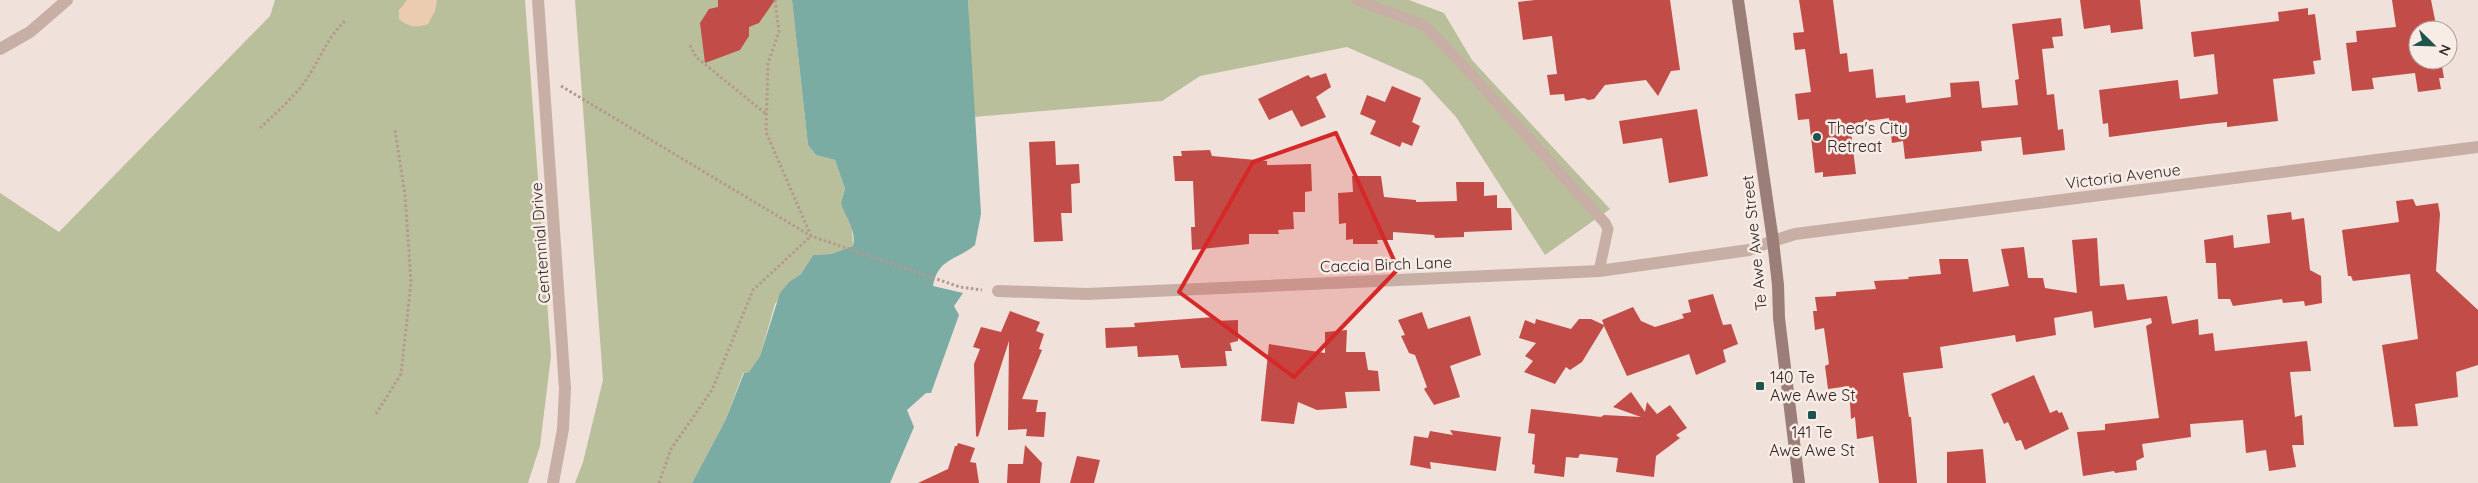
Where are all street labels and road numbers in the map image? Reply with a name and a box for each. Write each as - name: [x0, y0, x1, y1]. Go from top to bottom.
- street label: Victoria Avenue: [2064, 159, 2182, 193]
- street label: Te Awe Awe Street: [1737, 174, 1771, 312]
- street label: Centennial Drive: [526, 182, 554, 304]
- street label: Caccia Birch Lane: [1320, 252, 1452, 276]

